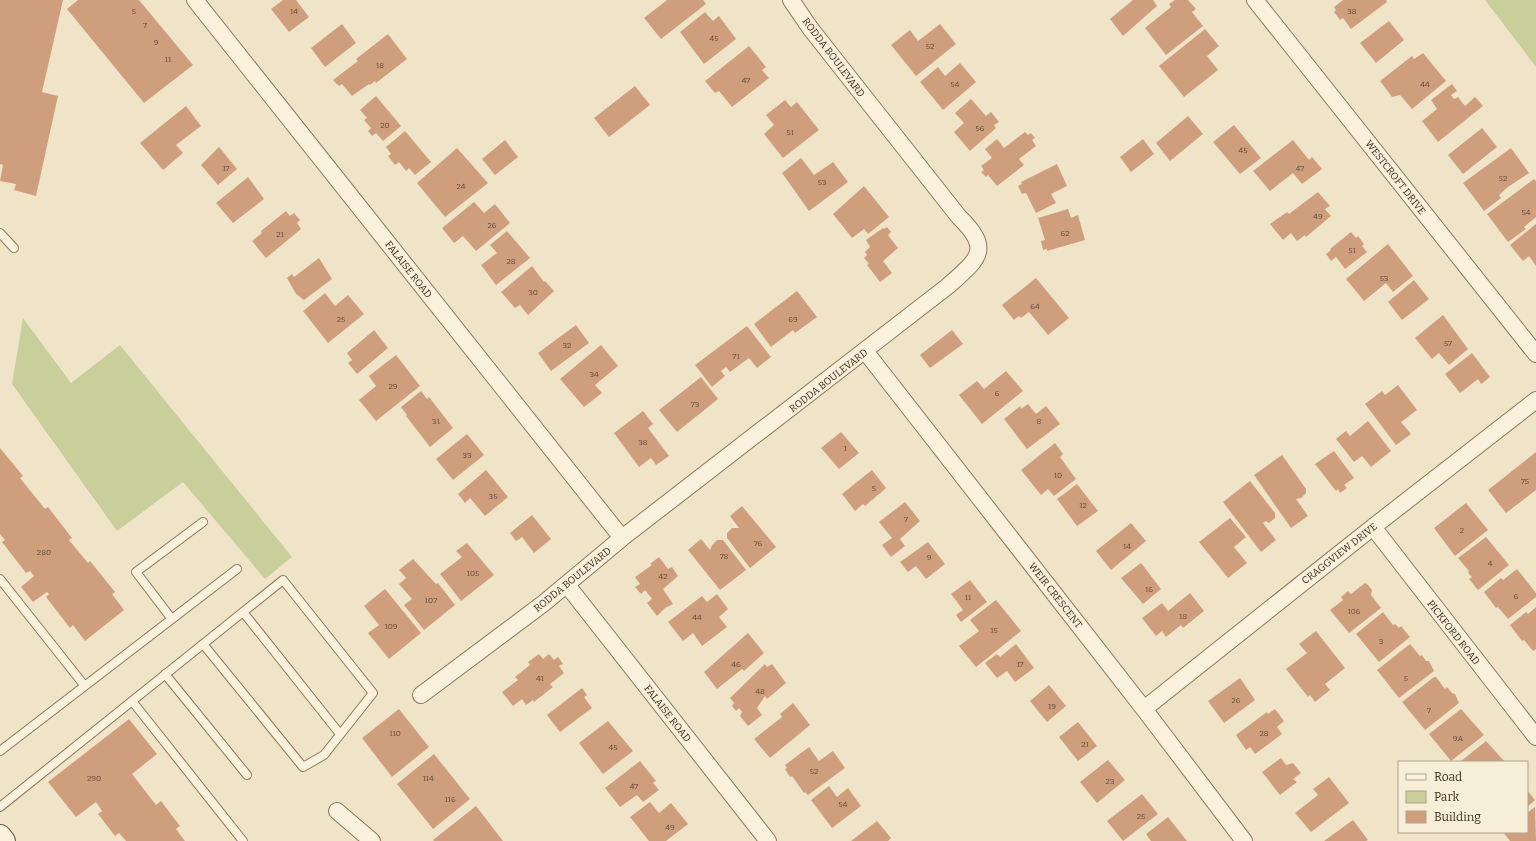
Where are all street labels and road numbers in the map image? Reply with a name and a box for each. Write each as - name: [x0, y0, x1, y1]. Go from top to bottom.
- street label: RODDA BOULEVARD: [799, 16, 867, 100]
- street label: WESTCROFT DRIVE: [1362, 138, 1428, 217]
- street label: FALAISE ROAD: [382, 239, 434, 300]
- street label: RODDA BOULEVARD: [787, 346, 870, 415]
- street label: CRAGGVIEW DRIVE: [1300, 521, 1380, 587]
- street label: RODDA BOULEVARD: [531, 545, 614, 615]
- street label: WEIR CRESCENT: [1026, 560, 1085, 631]
- street label: PICKFORD ROAD: [1424, 598, 1482, 667]
- street label: FALAISE ROAD: [641, 683, 693, 744]

